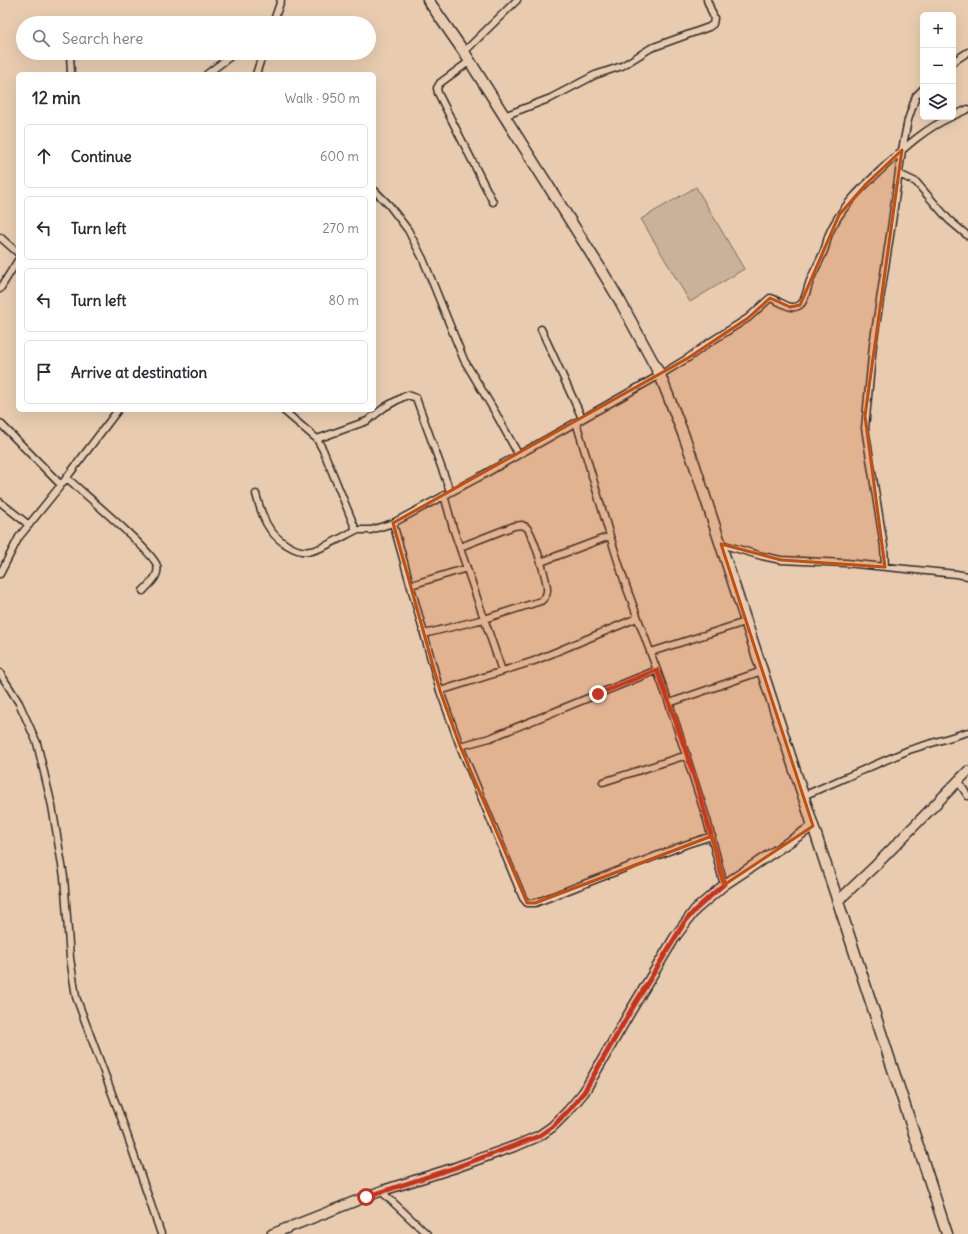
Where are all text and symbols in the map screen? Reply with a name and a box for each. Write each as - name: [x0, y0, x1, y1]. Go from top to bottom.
- map controls: [920, 12, 956, 120]
- button: +: [920, 12, 956, 48]
- search box: [16, 16, 376, 60]
- icon: search: [30, 27, 52, 49]
- text: Search here: [62, 29, 143, 48]
- button: −: [920, 48, 956, 84]
- button: layers: [920, 84, 956, 120]
- text: 12 min: [32, 87, 81, 109]
- text: Walk · 950 m: [285, 90, 360, 107]
- icon: ahead: [33, 145, 55, 167]
- text: Continue: [71, 147, 132, 166]
- text: 600 m: [320, 148, 359, 165]
- icon: left: [33, 217, 55, 239]
- text: Turn left: [71, 219, 126, 238]
- text: 270 m: [322, 220, 359, 237]
- icon: left: [33, 289, 55, 311]
- text: Turn left: [71, 291, 126, 310]
- text: 80 m: [328, 292, 359, 309]
- icon: arrive: [33, 361, 55, 383]
- text: Arrive at destination: [71, 363, 207, 382]
- route end: [589, 685, 607, 703]
- route start: [357, 1188, 375, 1206]

